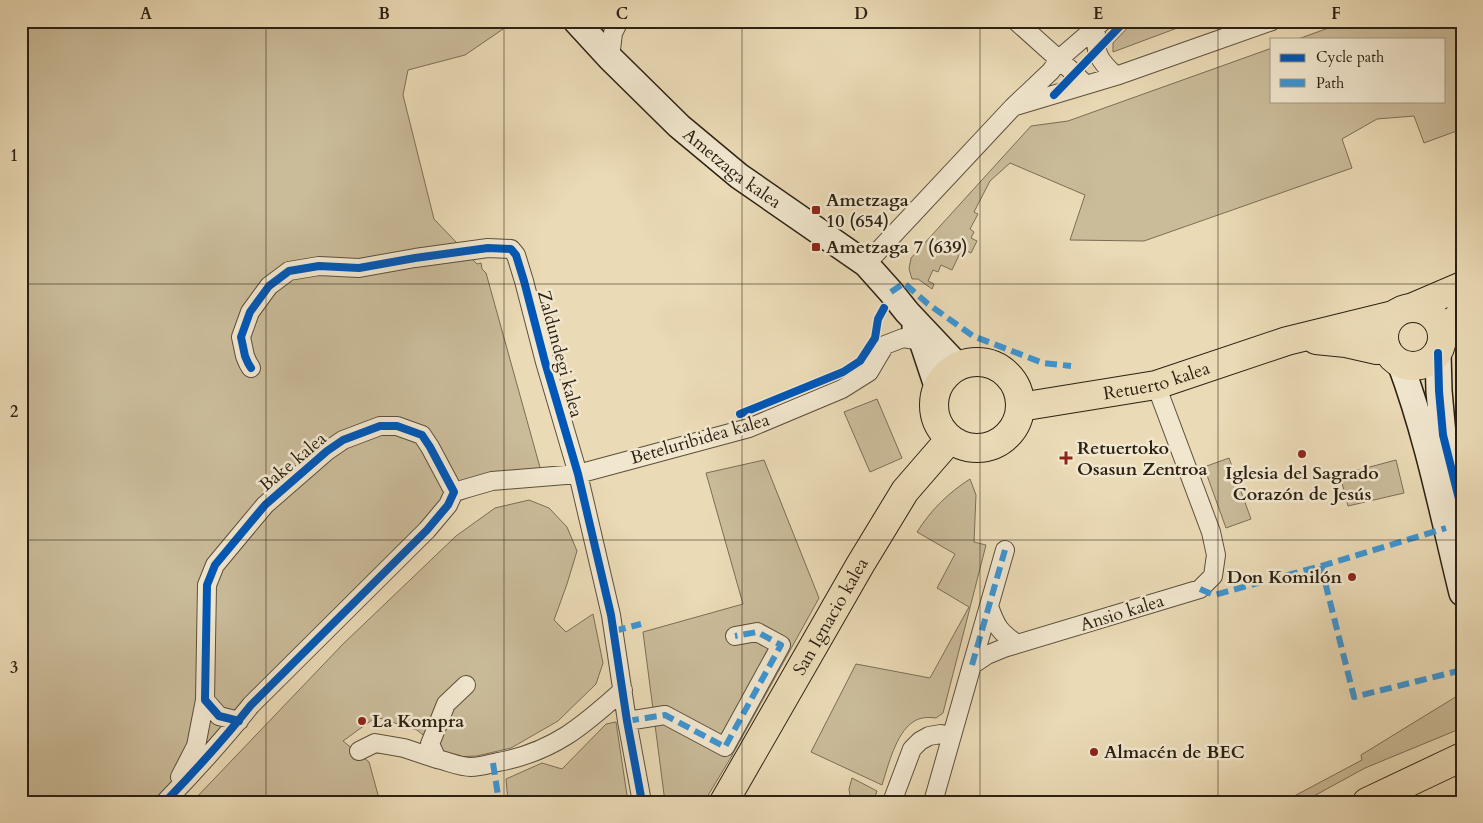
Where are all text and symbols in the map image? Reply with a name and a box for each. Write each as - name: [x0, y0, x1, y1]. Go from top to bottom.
- text: A: [140, 3, 152, 25]
- text: B: [378, 3, 390, 25]
- text: C: [616, 3, 628, 25]
- text: D: [854, 3, 868, 25]
- text: E: [1093, 3, 1103, 25]
- text: F: [1331, 3, 1341, 25]
- legend: [1270, 38, 1446, 102]
- text: Cycle path: [1316, 47, 1385, 67]
- text: Path: [1316, 73, 1345, 93]
- street label: Ametzaga kalea: [678, 122, 787, 214]
- text: 1: [10, 145, 18, 167]
- place label: Ametzaga 10 (654): [826, 188, 909, 234]
- marker: Ametzaga 10 (654): [810, 204, 822, 216]
- place label: Ametzaga 7 (639): [826, 235, 968, 260]
- marker: Ametzaga 7 (639): [810, 241, 822, 253]
- street label: Zaldundegi kalea: [531, 288, 589, 421]
- street label: Retuerto kalea: [1101, 355, 1213, 406]
- text: 2: [10, 401, 18, 423]
- street label: Beteluribidea kalea: [628, 407, 773, 471]
- street label: Bake kalea: [254, 426, 332, 497]
- place label: Retuertoko Osasun Zentroa: [1077, 436, 1208, 482]
- marker: Iglesia del Sagrado Corazón de Jesús: [1296, 448, 1308, 460]
- marker: Retuertoko Osasun Zentroa: [1059, 451, 1073, 465]
- place label: Iglesia del Sagrado Corazón de Jesús: [1225, 461, 1379, 507]
- street label: San Ignacio kalea: [787, 553, 874, 680]
- place label: Don Komilón: [1227, 565, 1342, 590]
- marker: Don Komilón: [1346, 571, 1358, 583]
- street label: Ansio kalea: [1077, 588, 1167, 638]
- text: 3: [10, 657, 18, 679]
- place label: La Kompra: [372, 709, 464, 734]
- marker: La Kompra: [356, 715, 368, 727]
- place label: Almacén de BEC: [1104, 740, 1245, 765]
- marker: Almacén de BEC: [1088, 746, 1100, 758]

